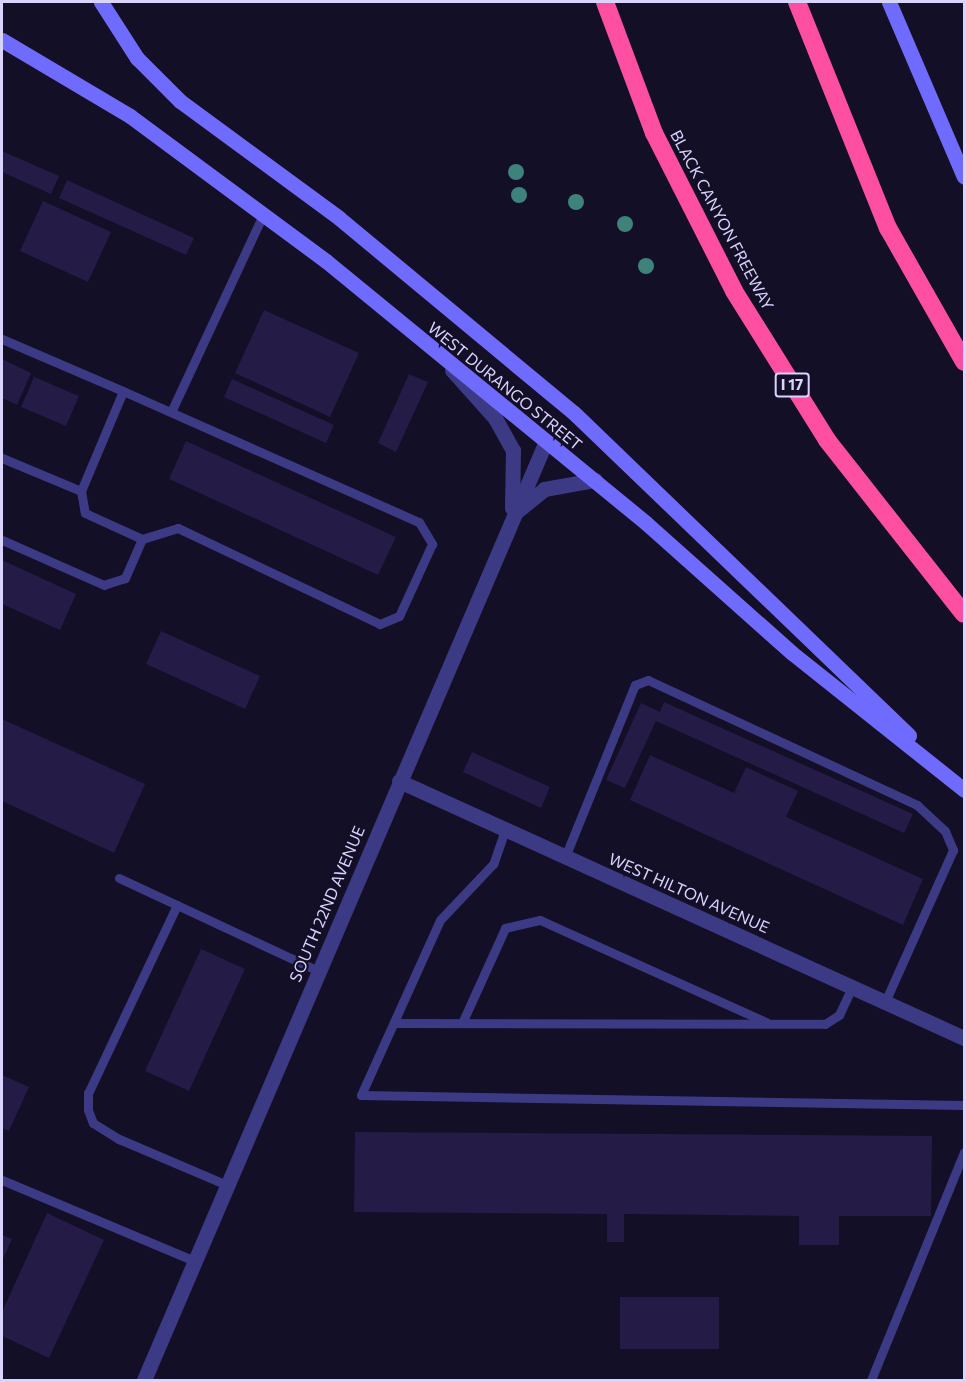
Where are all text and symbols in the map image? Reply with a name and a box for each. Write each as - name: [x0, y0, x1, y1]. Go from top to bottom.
- street label: BLACK CANYON FREEWAY: [666, 127, 778, 313]
- street label: WEST DURANGO STREET: [424, 318, 586, 454]
- road number: I 17: [774, 373, 810, 397]
- street label: SOUTH 22ND AVENUE: [285, 823, 369, 985]
- street label: WEST HILTON AVENUE: [606, 849, 772, 937]

